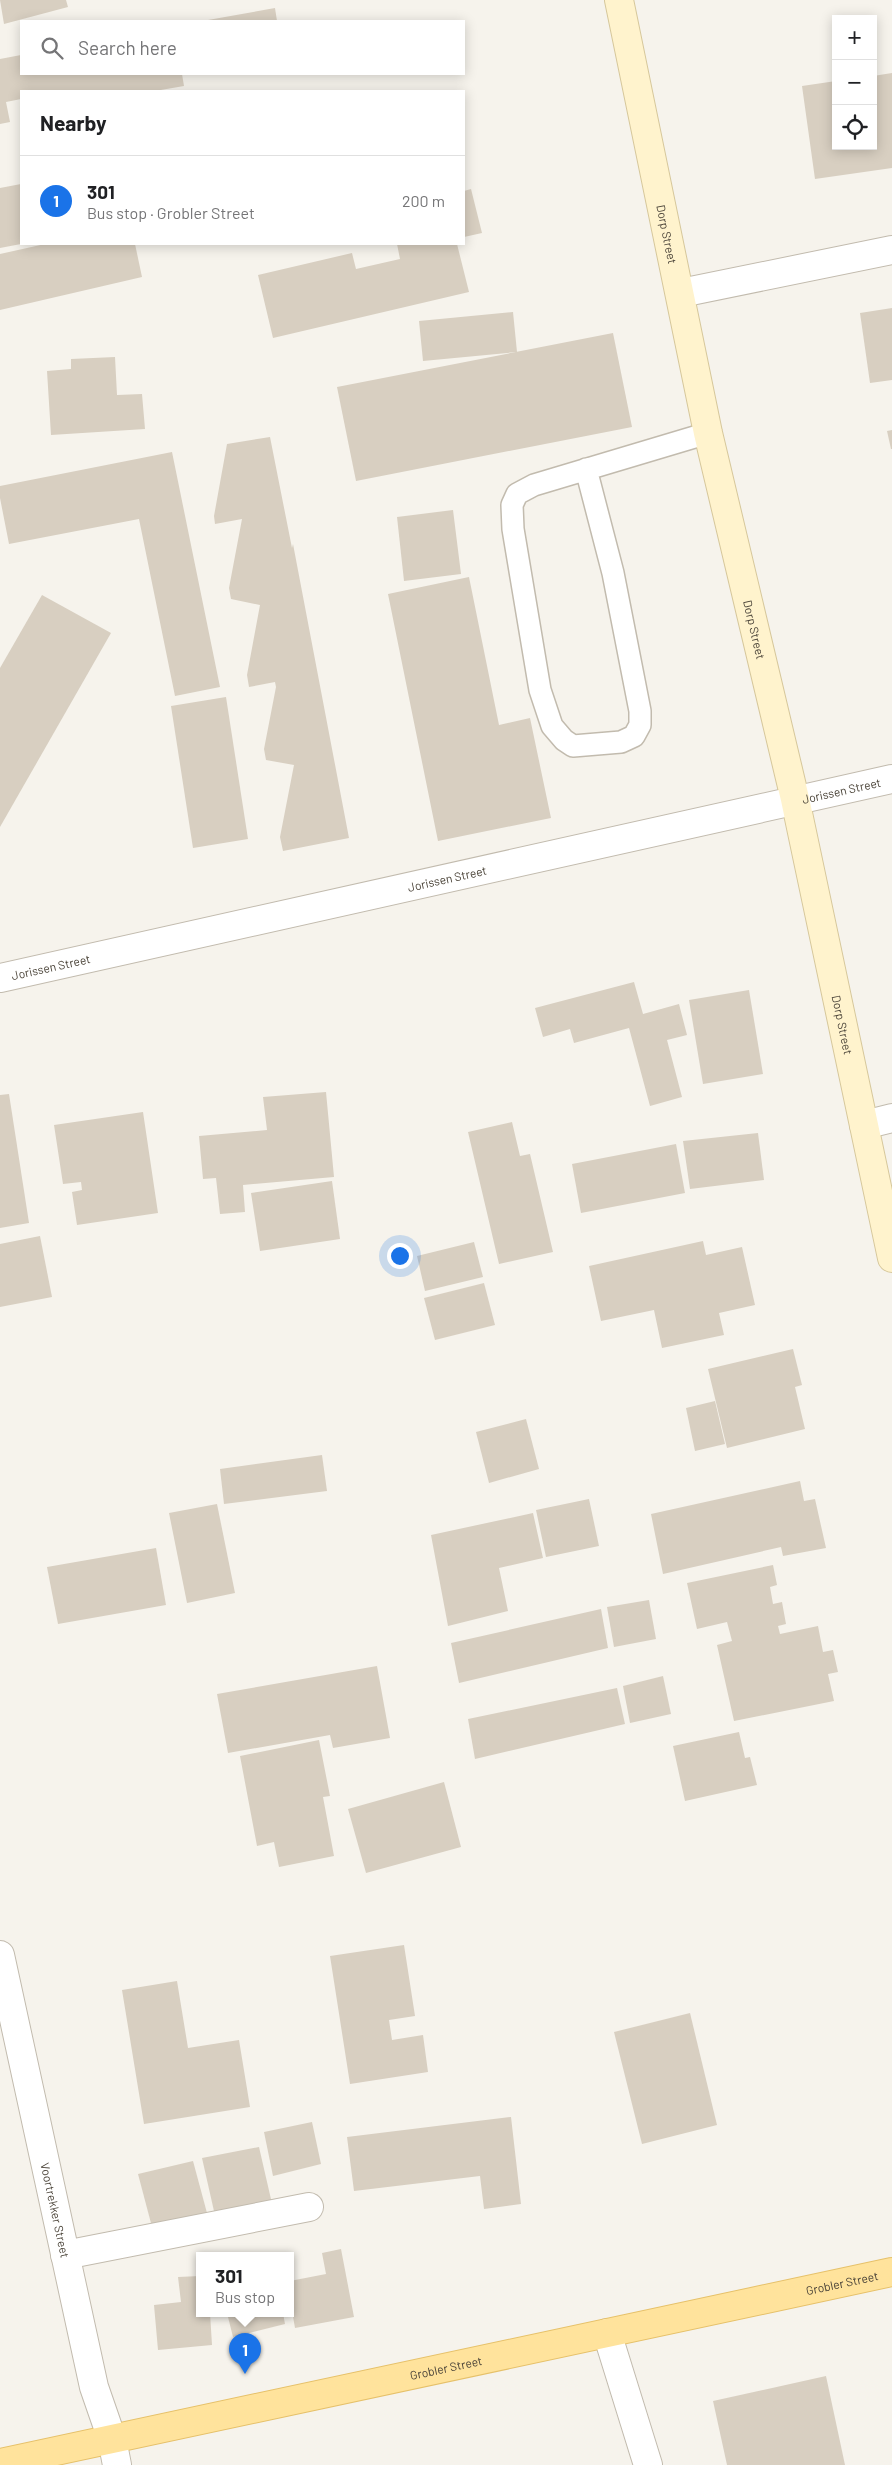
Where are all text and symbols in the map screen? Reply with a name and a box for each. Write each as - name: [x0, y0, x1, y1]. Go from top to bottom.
- map controls: [832, 15, 877, 150]
- button: +: [832, 15, 877, 60]
- search box: [20, 20, 465, 75]
- icon: search: [38, 34, 66, 62]
- text: Search here: [78, 36, 177, 59]
- button: −: [832, 60, 877, 105]
- button: locate: [832, 105, 877, 150]
- text: Nearby: [40, 110, 106, 135]
- text: 301: [87, 180, 115, 203]
- text: 1: [53, 191, 59, 210]
- text: 200 m: [402, 191, 445, 210]
- text: Bus stop · Grobler Street: [87, 203, 255, 222]
- street label: Dorp Street: [654, 203, 680, 265]
- street label: Dorp Street: [741, 599, 768, 660]
- street label: Jorissen Street: [801, 775, 882, 806]
- street label: Jorissen Street: [406, 863, 488, 894]
- street label: Jorissen Street: [10, 951, 91, 982]
- street label: Dorp Street: [830, 994, 856, 1056]
- your location: [387, 1243, 413, 1269]
- street label: Voortrekker Street: [38, 2161, 73, 2259]
- popup: [196, 2252, 294, 2317]
- text: 301: [215, 2264, 243, 2287]
- street label: Grobler Street: [804, 2268, 879, 2297]
- text: Bus stop: [215, 2287, 275, 2306]
- pin: 1: [229, 2333, 261, 2374]
- street label: Grobler Street: [408, 2353, 483, 2382]

